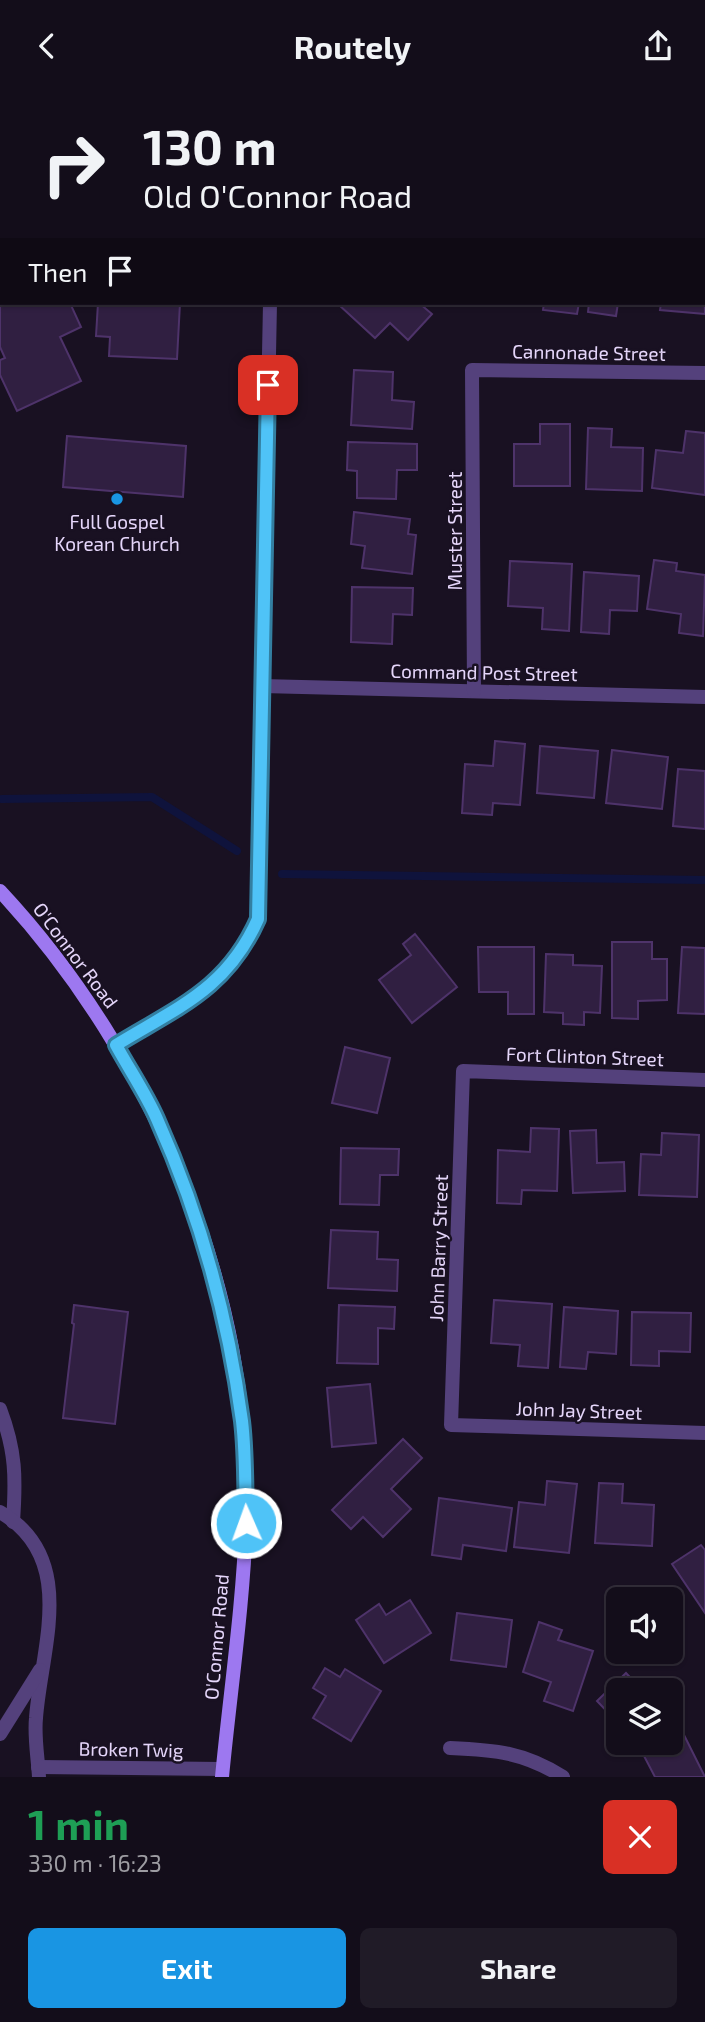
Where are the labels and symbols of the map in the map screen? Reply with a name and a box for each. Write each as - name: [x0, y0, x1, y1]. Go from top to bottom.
- street label: Cannonade Street: [512, 339, 666, 365]
- pin: [238, 355, 298, 415]
- street label: Muster Street: [443, 472, 466, 590]
- marker: Full Gospel Korean Church: [109, 491, 125, 507]
- place label: Full Gospel Korean Church: [54, 510, 180, 555]
- street label: Command Post Street: [390, 659, 578, 685]
- street label: O'Connor Road: [29, 898, 123, 1012]
- street label: Fort Clinton Street: [506, 1042, 664, 1070]
- street label: John Barry Street: [424, 1174, 452, 1322]
- street label: John Jay Street: [515, 1396, 643, 1424]
- position arrow: [209, 1486, 283, 1560]
- street label: O'Connor Road: [199, 1573, 233, 1701]
- street label: Broken Twig: [78, 1737, 184, 1761]

